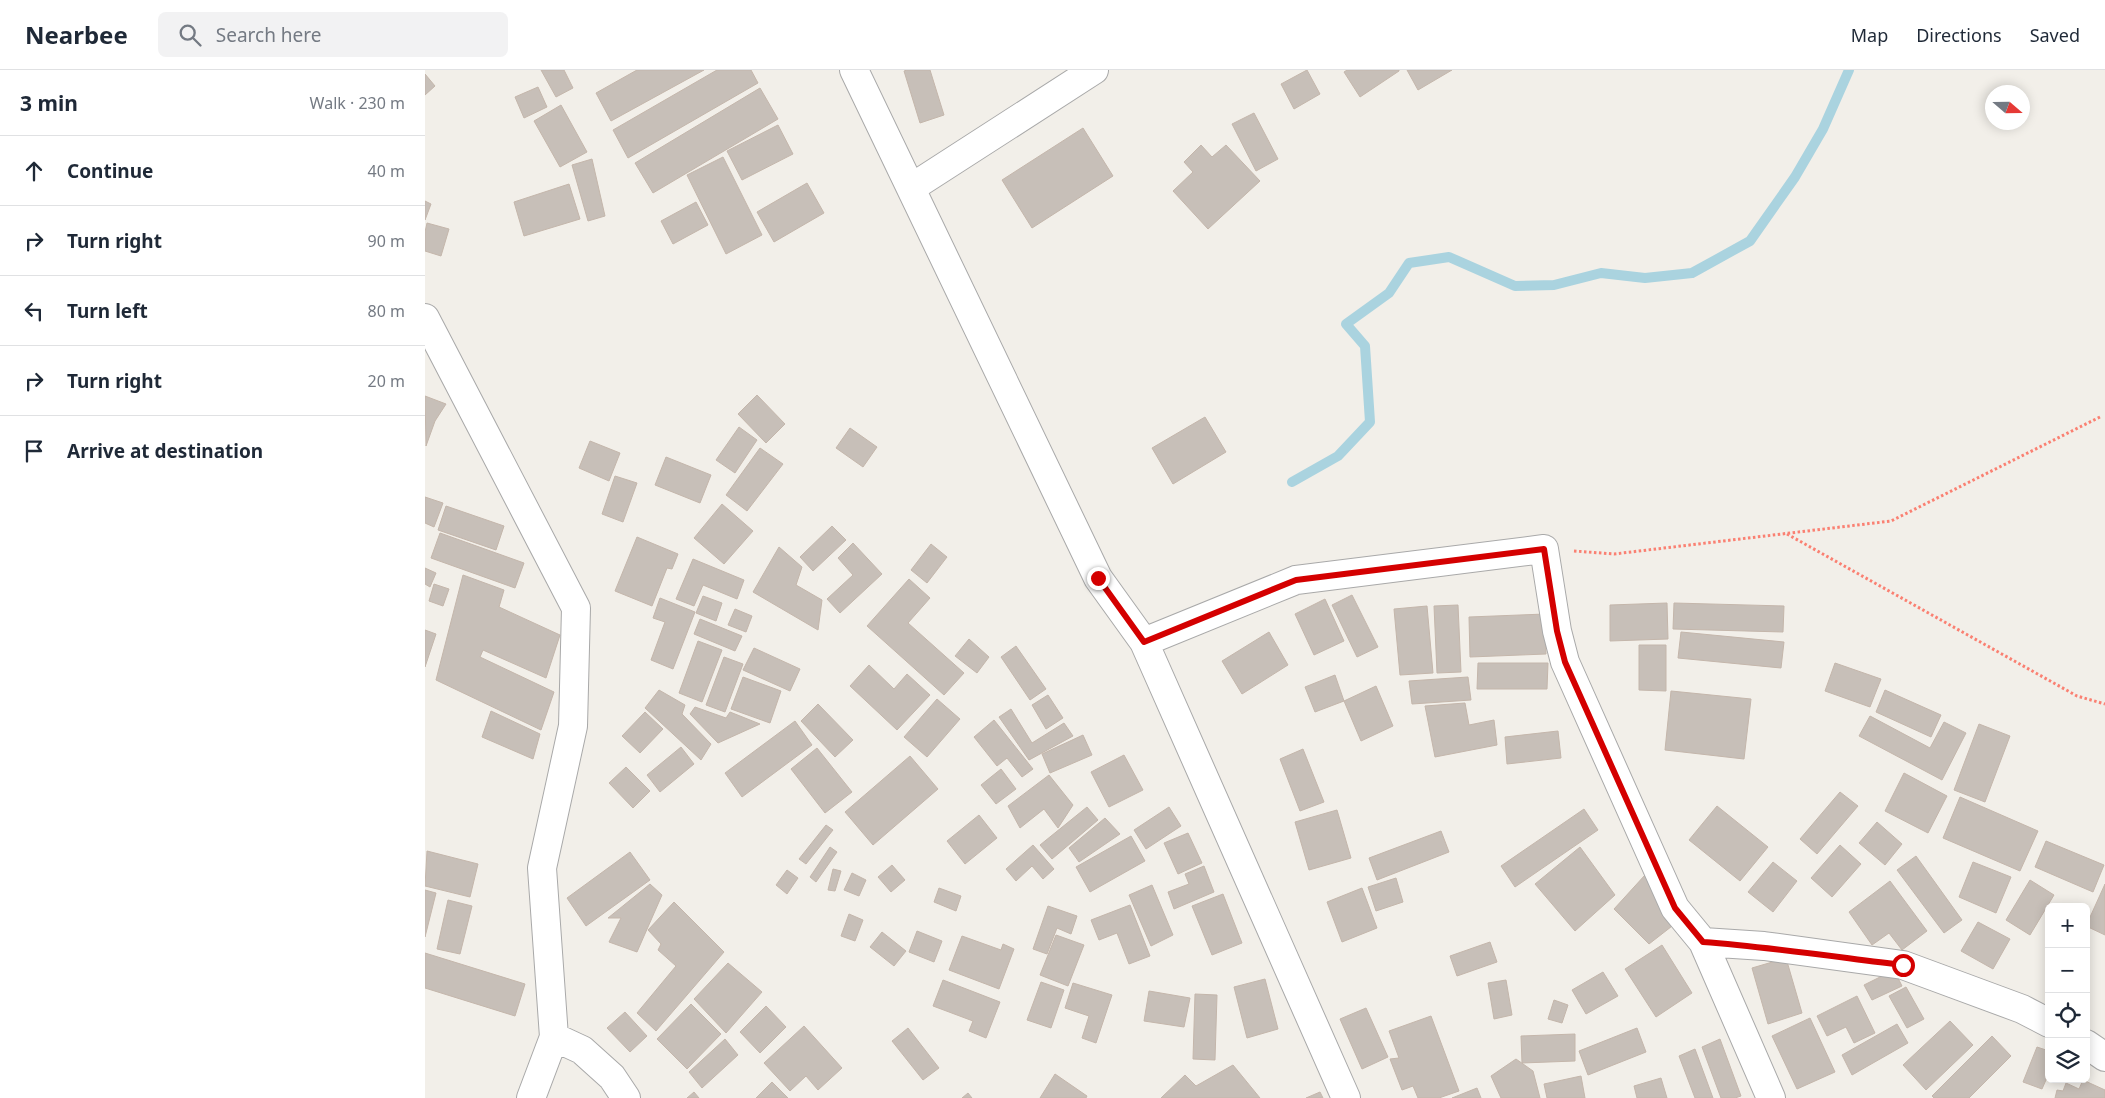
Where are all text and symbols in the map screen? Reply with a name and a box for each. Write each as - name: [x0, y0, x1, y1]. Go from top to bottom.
- search box: [158, 12, 508, 57]
- text: Nearbee: [25, 18, 128, 51]
- icon: search: [176, 21, 204, 49]
- text: Search here: [216, 22, 322, 48]
- text: Map: [1851, 23, 1888, 47]
- text: Directions: [1916, 23, 2002, 47]
- text: Saved: [2030, 23, 2080, 47]
- north arrow: [1985, 85, 2030, 130]
- text: 3 min: [20, 89, 78, 117]
- text: Walk · 230 m: [310, 92, 405, 114]
- icon: ahead: [20, 157, 48, 185]
- text: Continue: [67, 158, 153, 184]
- text: 40 m: [368, 160, 405, 182]
- icon: right: [20, 227, 48, 255]
- text: Turn right: [67, 228, 162, 254]
- text: 90 m: [368, 230, 405, 252]
- icon: left: [20, 297, 48, 325]
- text: Turn left: [67, 298, 148, 324]
- text: 80 m: [368, 300, 405, 322]
- icon: right: [20, 367, 48, 395]
- text: Turn right: [67, 368, 162, 394]
- text: 20 m: [368, 370, 405, 392]
- icon: arrive: [20, 437, 48, 465]
- text: Arrive at destination: [67, 438, 263, 464]
- route end: [1087, 567, 1110, 590]
- map controls: [2045, 903, 2090, 1083]
- button: +: [2045, 903, 2090, 948]
- button: −: [2045, 948, 2090, 993]
- route start: [1892, 954, 1915, 977]
- button: locate: [2045, 993, 2090, 1038]
- button: layers: [2045, 1038, 2090, 1083]

